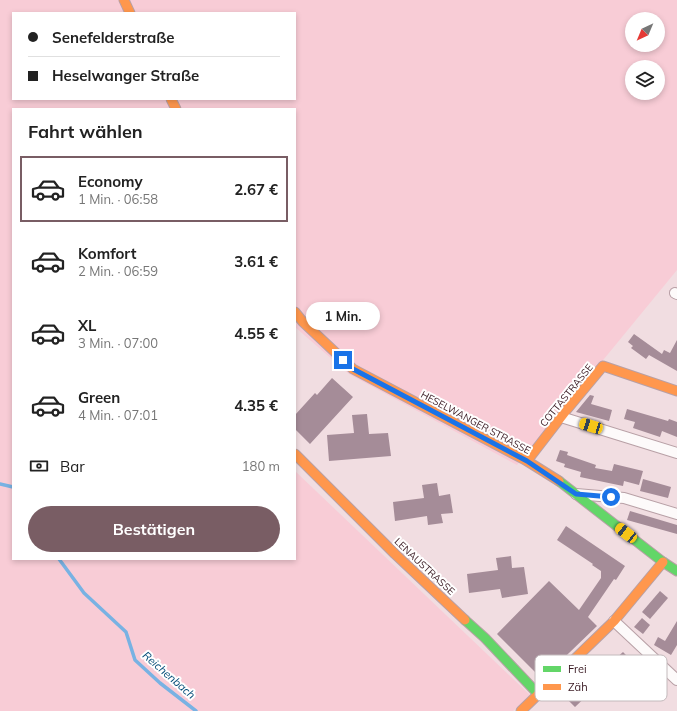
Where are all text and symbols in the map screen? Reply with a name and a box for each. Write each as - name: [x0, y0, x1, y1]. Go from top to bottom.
- north arrow: [625, 12, 665, 52]
- map controls: [625, 12, 665, 100]
- text: Senefelderstraße: [52, 28, 175, 47]
- button: layers: [625, 60, 665, 100]
- text: Heselwanger Straße: [52, 66, 199, 85]
- text: Fahrt wählen: [28, 120, 143, 143]
- icon: car: [30, 171, 66, 207]
- text: Economy: [78, 172, 143, 191]
- text: 2.67 €: [234, 180, 278, 199]
- text: 1 Min. · 06:58: [78, 191, 158, 207]
- icon: car: [30, 243, 66, 279]
- text: Komfort: [78, 244, 136, 263]
- text: 3.61 €: [234, 252, 278, 271]
- text: 2 Min. · 06:59: [78, 263, 158, 279]
- callout: 1 Min.: [306, 302, 380, 330]
- text: 1 Min.: [324, 308, 362, 324]
- icon: car: [30, 315, 66, 351]
- text: XL: [78, 316, 96, 335]
- text: 4.55 €: [234, 324, 278, 343]
- text: 3 Min. · 07:00: [78, 335, 158, 351]
- route end: [334, 351, 352, 369]
- street label: COTTASTRASSE: [537, 361, 596, 429]
- icon: car: [30, 387, 66, 423]
- text: Green: [78, 388, 120, 407]
- street label: HESELWANGER STRASSE: [419, 388, 533, 457]
- text: 4.35 €: [234, 396, 278, 415]
- text: 4 Min. · 07:01: [78, 407, 158, 423]
- car: [578, 417, 604, 435]
- icon: cash: [28, 455, 50, 477]
- text: Bar: [60, 457, 85, 476]
- text: 180 m: [242, 458, 280, 474]
- route start: [602, 488, 620, 506]
- button: Bestätigen: [28, 506, 280, 552]
- car: [613, 521, 639, 545]
- street label: LENAUSTRASSE: [392, 535, 458, 598]
- water label: Reichenbach: [140, 648, 198, 702]
- legend: [535, 655, 667, 701]
- text: Frei: [568, 662, 587, 676]
- text: Zäh: [568, 680, 588, 694]

